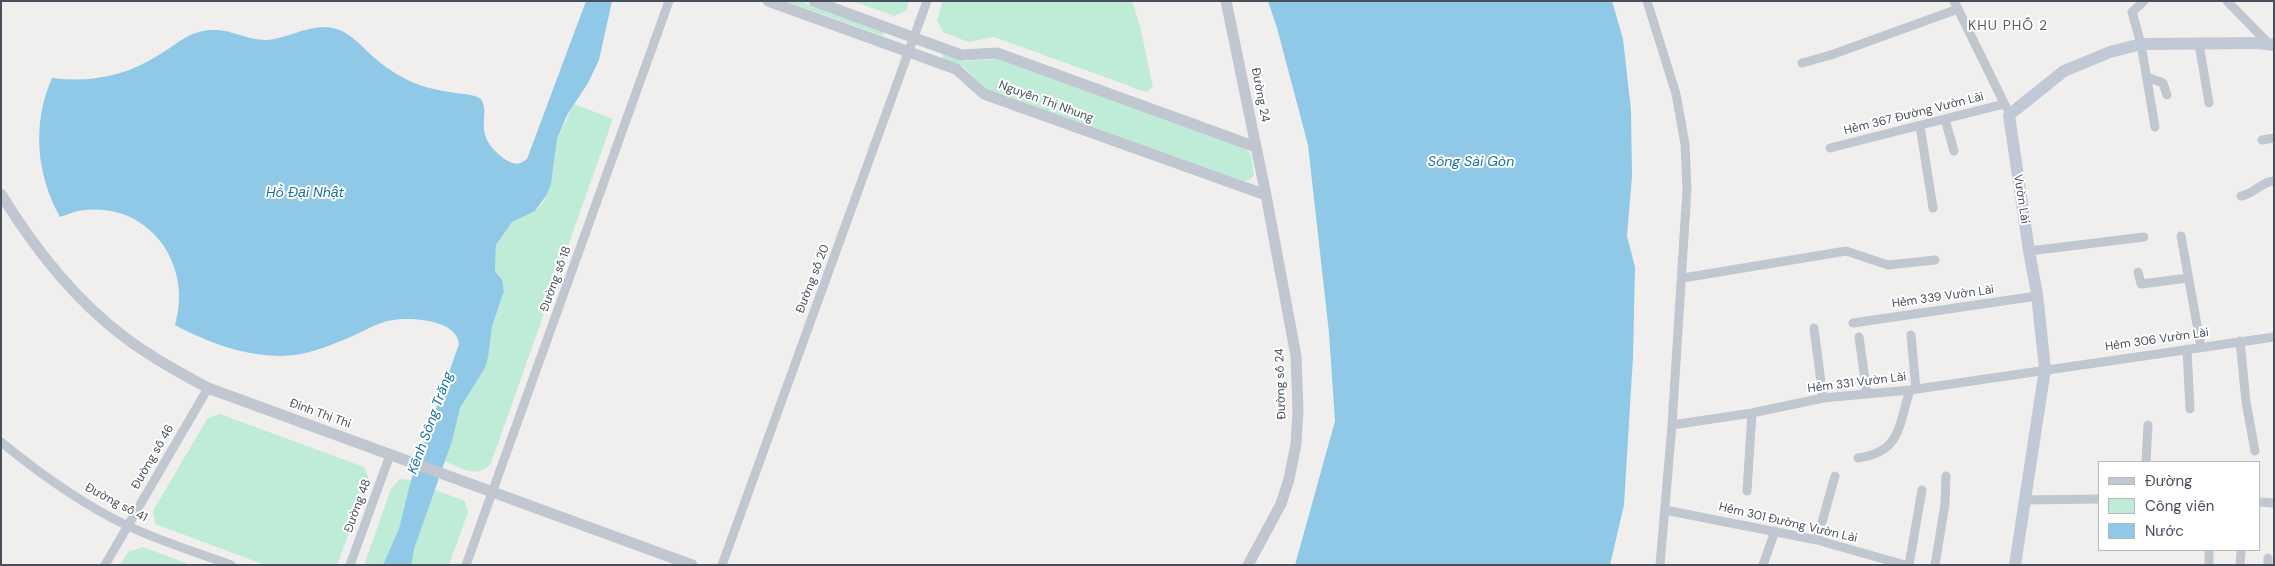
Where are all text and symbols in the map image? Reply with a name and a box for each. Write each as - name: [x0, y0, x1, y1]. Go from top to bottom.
- district label: KHU PHỐ 2: [1967, 18, 2049, 34]
- street label: Đường 24: [1248, 67, 1272, 123]
- street label: Nguyễn Thị Nhung: [997, 78, 1095, 126]
- street label: Hẻm 367 Đường Vườn Lài: [1843, 90, 1985, 138]
- water label: Sông Sài Gòn: [1428, 154, 1514, 170]
- street label: Vườn Lài: [2010, 173, 2032, 225]
- water label: Hồ Đại Nhật: [266, 185, 344, 201]
- street label: Đường số 20: [793, 243, 833, 315]
- street label: Đường số 18: [538, 244, 574, 314]
- street label: Hẻm 339 Vườn Lài: [1891, 283, 1995, 311]
- street label: Hẻm 306 Vườn Lài: [2104, 326, 2210, 354]
- street label: Đường số 24: [1273, 348, 1289, 420]
- water label: Kênh Sông Trăng: [405, 369, 457, 477]
- street label: Hẻm 331 Vườn Lài: [1807, 370, 1907, 396]
- street label: Đinh Thị Thi: [287, 396, 353, 432]
- street label: Đường số 46: [129, 422, 177, 492]
- legend: [2098, 461, 2260, 551]
- text: Đường: [2145, 471, 2193, 491]
- street label: Đường 48: [342, 477, 374, 535]
- street label: Đường số 41: [82, 481, 150, 525]
- text: Công viên: [2145, 496, 2214, 516]
- street label: Hẻm 301 Đường Vườn Lài: [1717, 500, 1859, 546]
- text: Nước: [2145, 521, 2184, 541]

